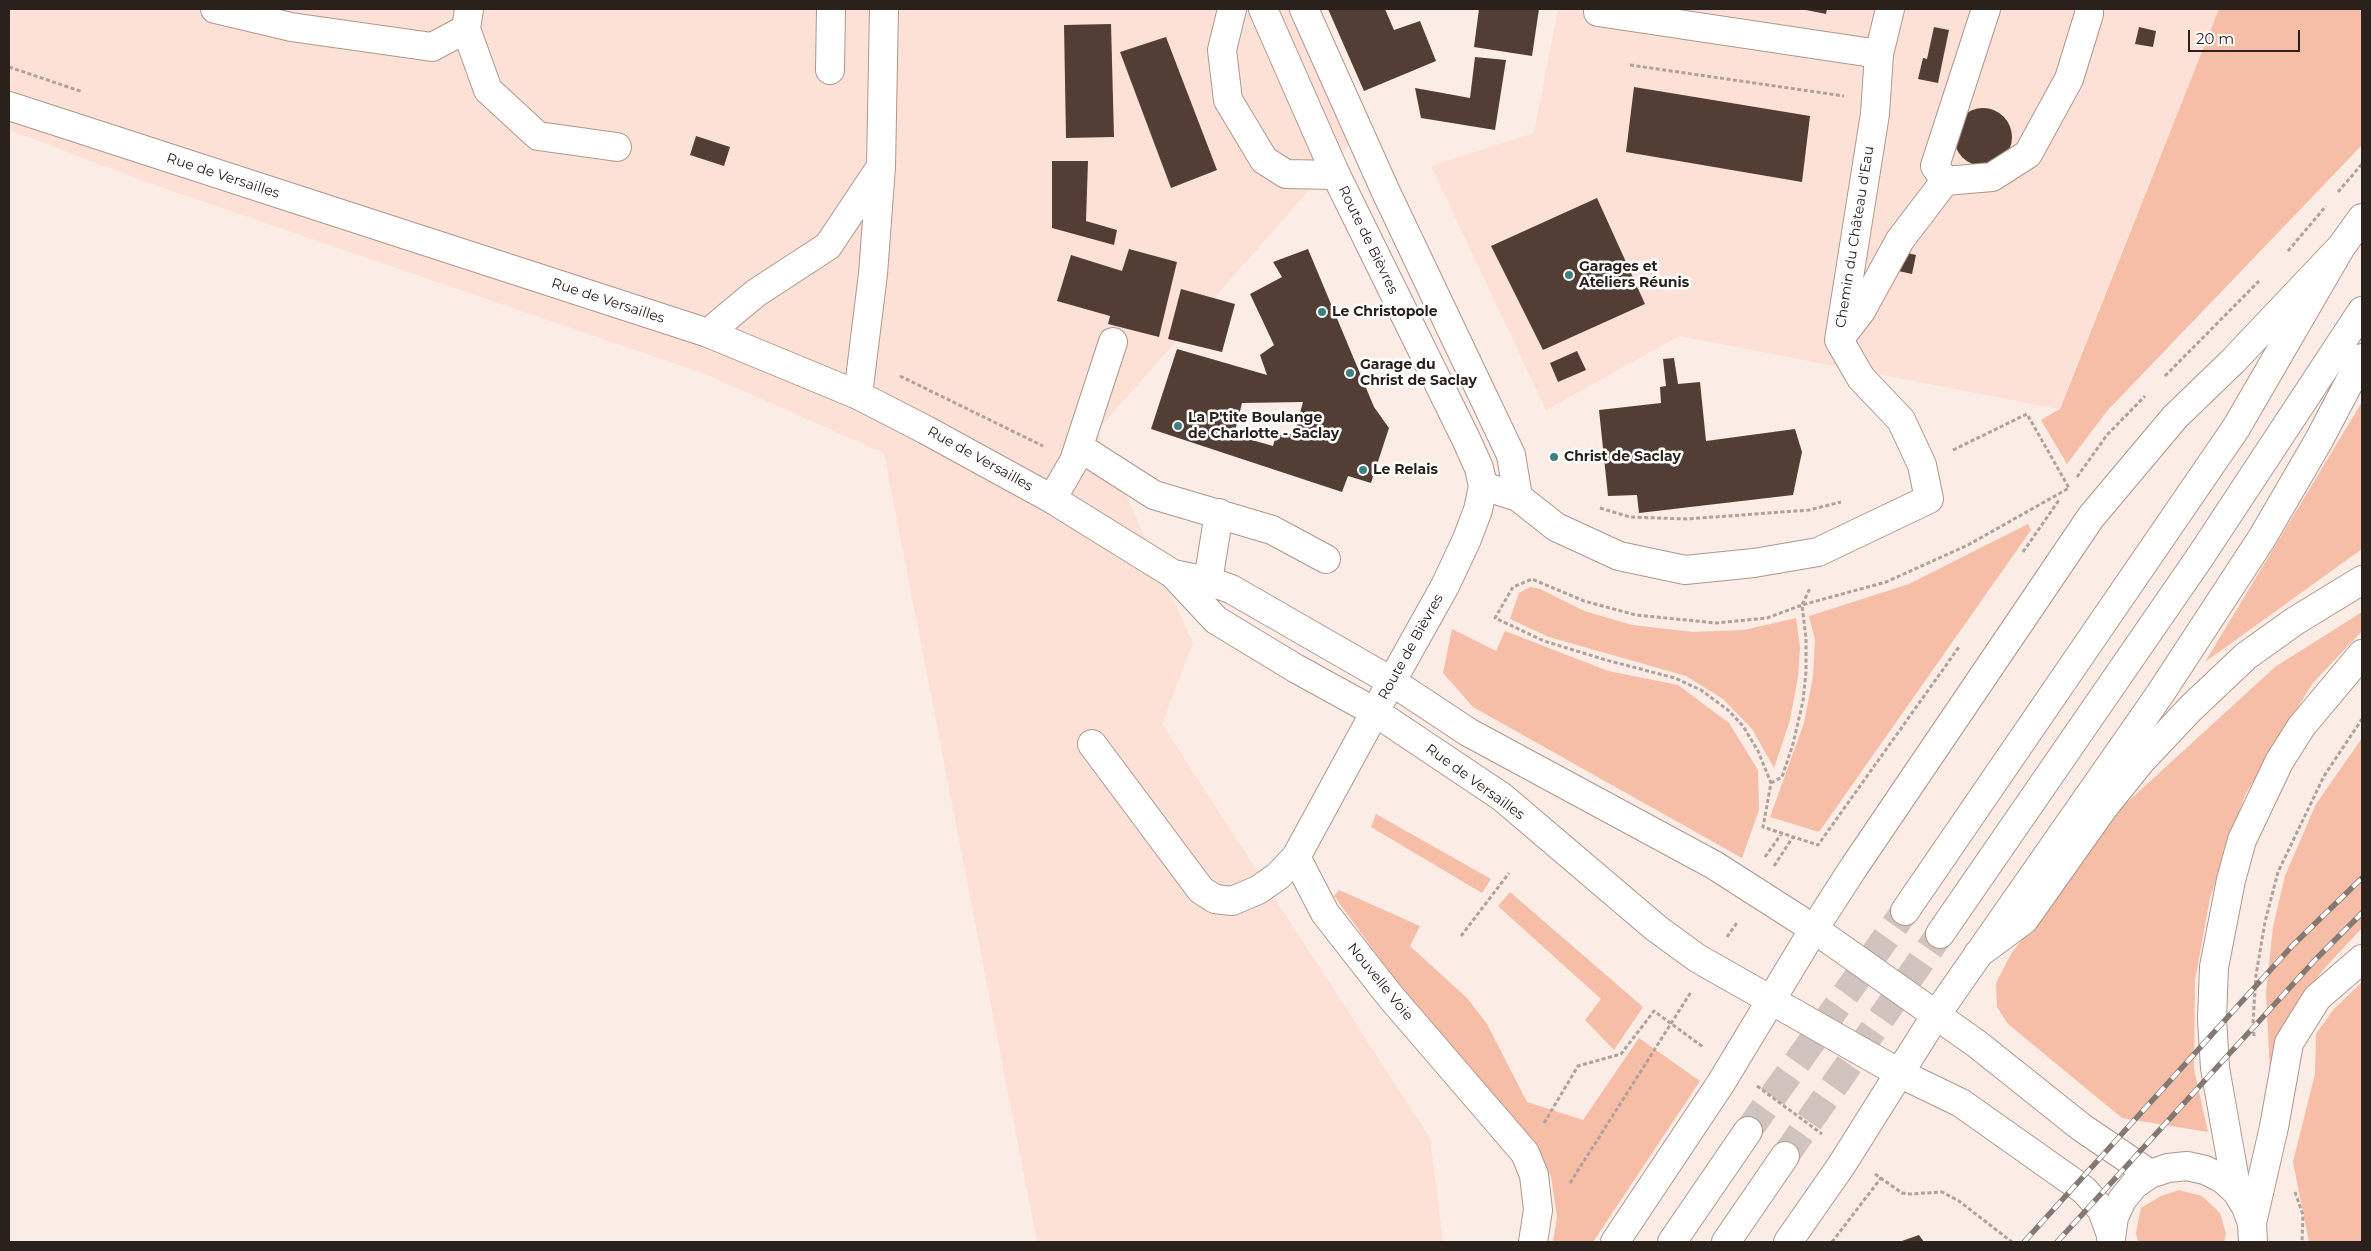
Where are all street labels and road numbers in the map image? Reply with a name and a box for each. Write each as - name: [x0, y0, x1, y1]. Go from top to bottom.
- street label: Chemin du Château d'Eau: [1832, 145, 1878, 329]
- street label: Rue de Versailles: [164, 150, 282, 202]
- street label: Route de Bièvres: [1334, 183, 1402, 297]
- street label: Rue de Versailles: [549, 275, 667, 327]
- street label: Rue de Versailles: [924, 423, 1036, 495]
- street label: Route de Bièvres: [1375, 591, 1447, 703]
- street label: Rue de Versailles: [1422, 741, 1528, 823]
- street label: Nouvelle Voie: [1344, 940, 1416, 1024]

